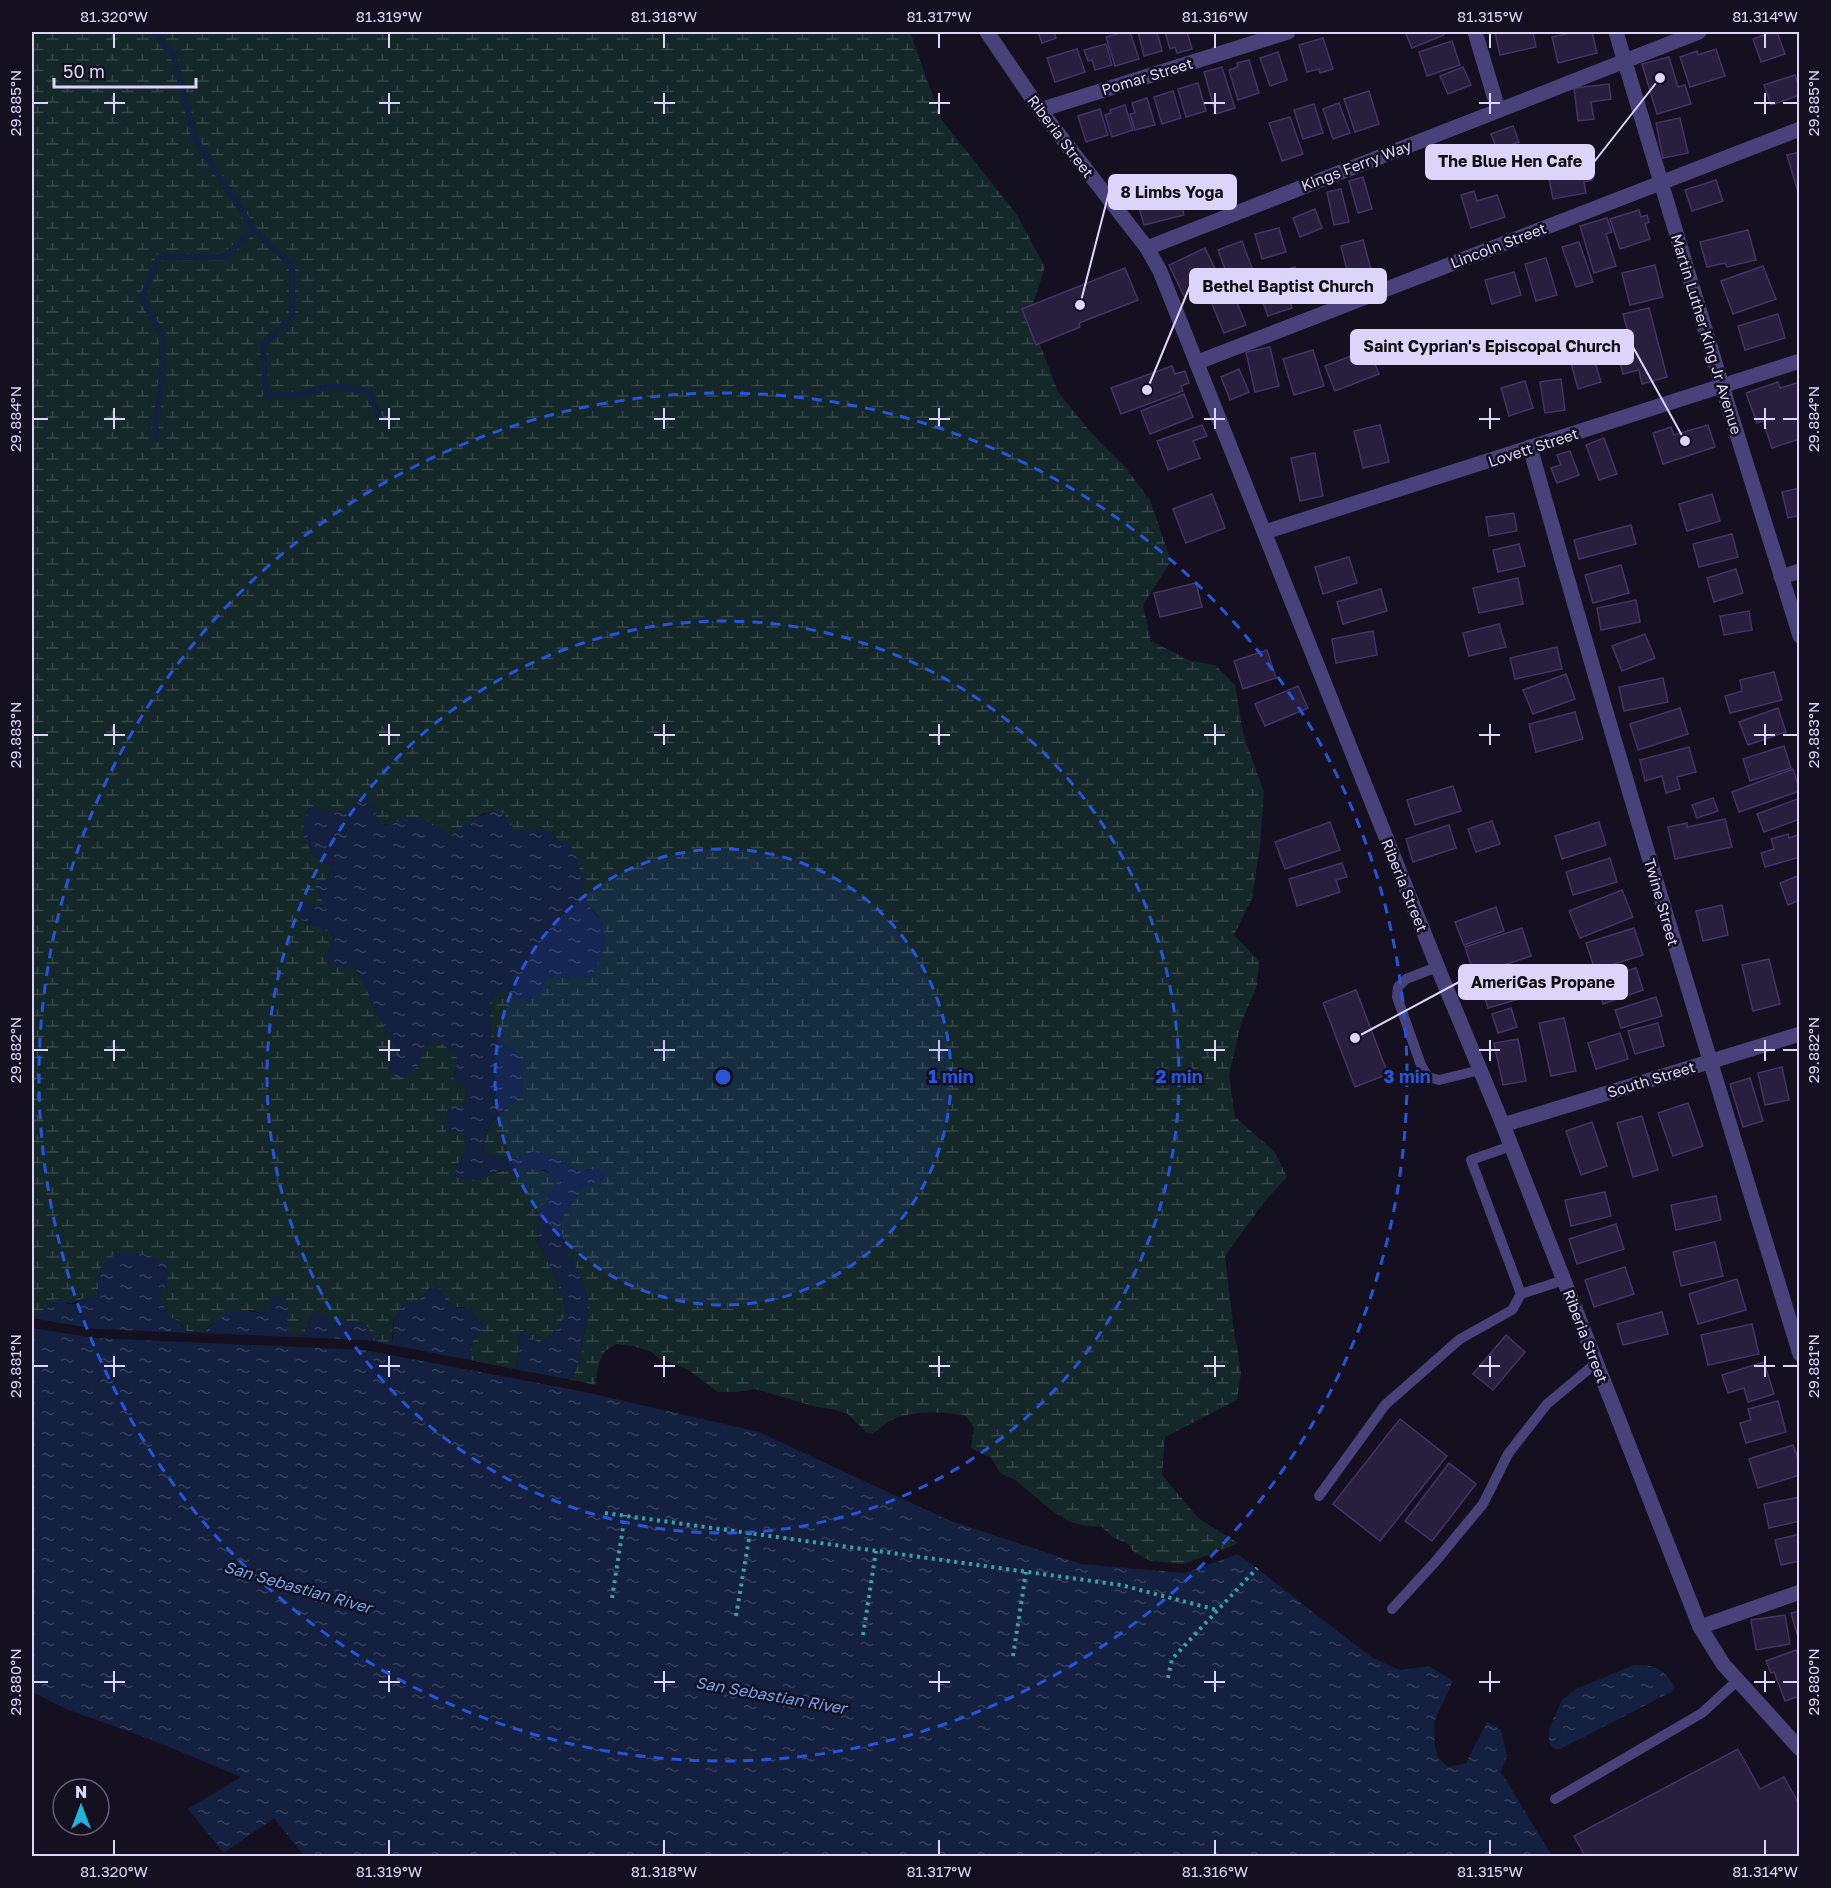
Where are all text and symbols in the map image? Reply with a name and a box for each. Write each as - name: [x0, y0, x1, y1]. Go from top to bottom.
- text: 81.320°W: [80, 7, 148, 25]
- text: 81.319°W: [356, 7, 422, 25]
- text: 81.318°W: [631, 7, 697, 25]
- text: 81.317°W: [906, 7, 972, 25]
- text: 81.316°W: [1182, 7, 1248, 25]
- text: 81.315°W: [1457, 7, 1523, 25]
- text: 81.314°W: [1732, 7, 1798, 25]
- scale bar: [54, 51, 196, 89]
- street label: Pomar Street: [1099, 54, 1195, 98]
- text: 50 m: [63, 60, 105, 82]
- text: 29.885°N: [6, 70, 24, 136]
- text: 29.885°N: [1804, 70, 1822, 136]
- street label: Riberia Street: [1024, 91, 1098, 181]
- street label: Kings Ferry Way: [1298, 135, 1414, 194]
- callout: The Blue Hen Cafe: [1426, 145, 1594, 179]
- text: The Blue Hen Cafe: [1438, 151, 1582, 171]
- callout: 8 Limbs Yoga: [1109, 175, 1236, 209]
- text: 8 Limbs Yoga: [1120, 182, 1224, 202]
- street label: Lincoln Street: [1448, 218, 1548, 272]
- street label: Martin Luther King Jr Avenue: [1668, 232, 1746, 437]
- callout: Bethel Baptist Church: [1190, 269, 1386, 303]
- text: Bethel Baptist Church: [1202, 276, 1374, 296]
- callout: Saint Cyprian's Episcopal Church: [1351, 330, 1633, 364]
- text: Saint Cyprian's Episcopal Church: [1363, 336, 1621, 356]
- text: 29.884°N: [6, 386, 24, 452]
- text: 29.884°N: [1804, 386, 1822, 452]
- street label: Lovett Street: [1486, 424, 1580, 470]
- text: 29.883°N: [6, 702, 24, 768]
- text: 29.883°N: [1804, 702, 1822, 768]
- street label: Riberia Street: [1378, 836, 1432, 934]
- street label: Twine Street: [1641, 856, 1683, 948]
- callout: AmeriGas Propane: [1459, 965, 1627, 999]
- text: AmeriGas Propane: [1471, 972, 1615, 992]
- text: 29.882°N: [6, 1017, 24, 1083]
- text: 29.882°N: [1804, 1017, 1822, 1083]
- street label: South Street: [1605, 1057, 1697, 1101]
- text: 1 min: [928, 1065, 974, 1087]
- text: 2 min: [1155, 1065, 1203, 1087]
- text: 3 min: [1383, 1065, 1431, 1087]
- centre of rings: [713, 1067, 733, 1087]
- street label: Riberia Street: [1560, 1287, 1612, 1385]
- text: 29.881°N: [6, 1334, 24, 1398]
- text: 29.881°N: [1804, 1334, 1822, 1398]
- water label: San Sebastian River: [222, 1556, 377, 1618]
- text: 29.880°N: [6, 1648, 24, 1716]
- text: 29.880°N: [1804, 1648, 1822, 1716]
- water label: San Sebastian River: [694, 1672, 851, 1719]
- north arrow: [51, 1777, 111, 1837]
- text: N: [75, 1782, 87, 1802]
- text: 81.320°W: [80, 1862, 148, 1880]
- text: 81.319°W: [356, 1862, 422, 1880]
- text: 81.318°W: [631, 1862, 697, 1880]
- text: 81.317°W: [906, 1862, 972, 1880]
- text: 81.316°W: [1182, 1862, 1248, 1880]
- text: 81.315°W: [1457, 1862, 1523, 1880]
- text: 81.314°W: [1732, 1862, 1798, 1880]

